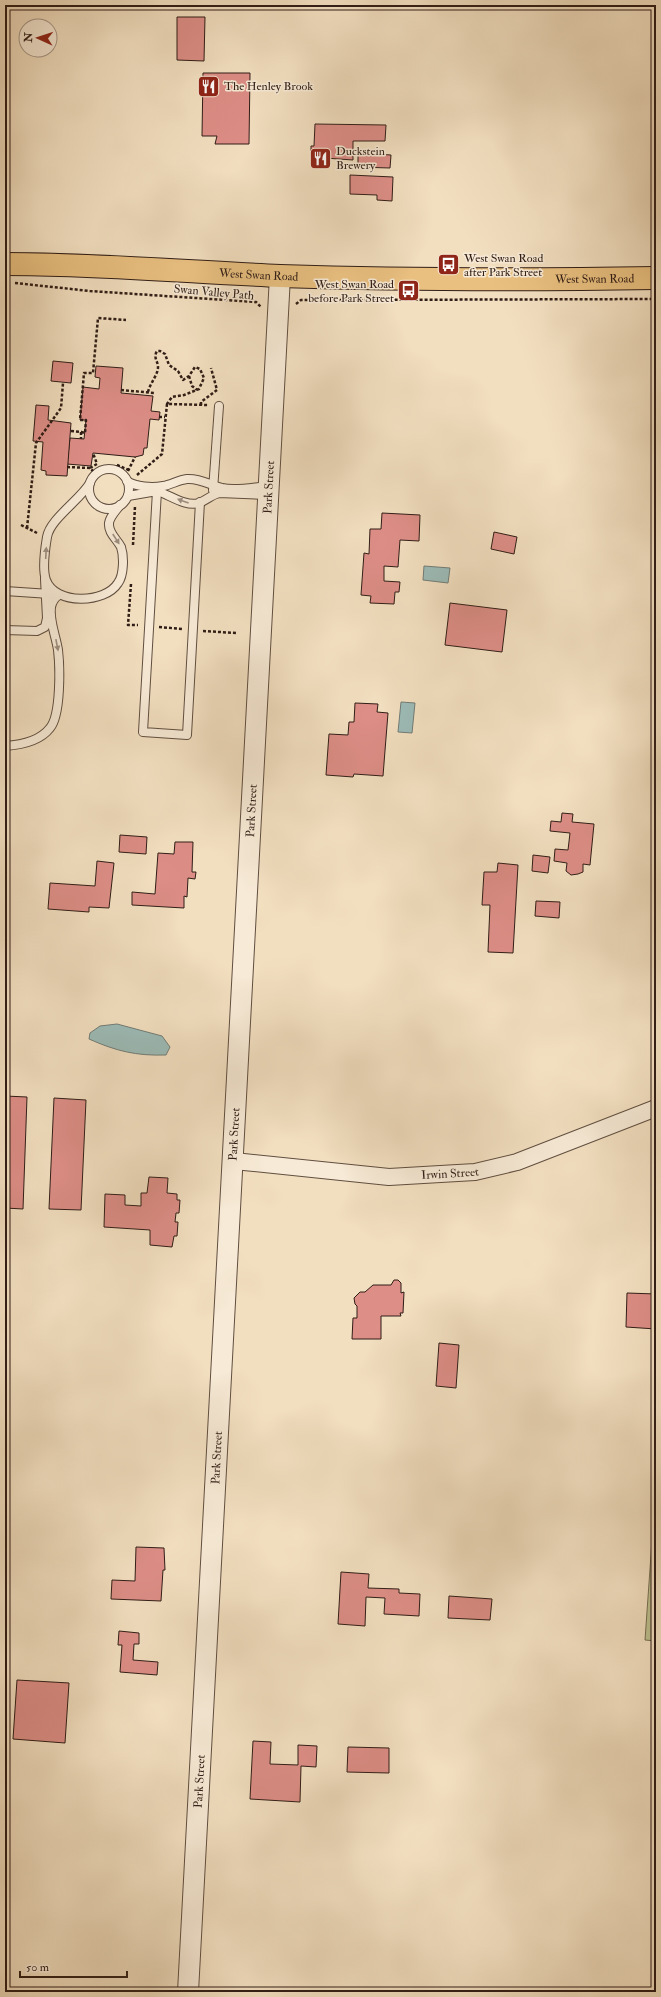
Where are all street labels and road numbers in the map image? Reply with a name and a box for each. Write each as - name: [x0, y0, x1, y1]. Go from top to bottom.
- street label: West Swan Road: [218, 266, 299, 285]
- street label: West Swan Road: [554, 271, 635, 287]
- street label: Swan Valley Path: [173, 282, 256, 304]
- street label: Park Street: [260, 460, 278, 514]
- street label: Park Street: [243, 784, 261, 838]
- street label: Park Street: [226, 1107, 243, 1161]
- street label: Irwin Street: [421, 1164, 481, 1183]
- street label: Park Street: [208, 1431, 226, 1485]
- street label: Park Street: [191, 1754, 209, 1808]

